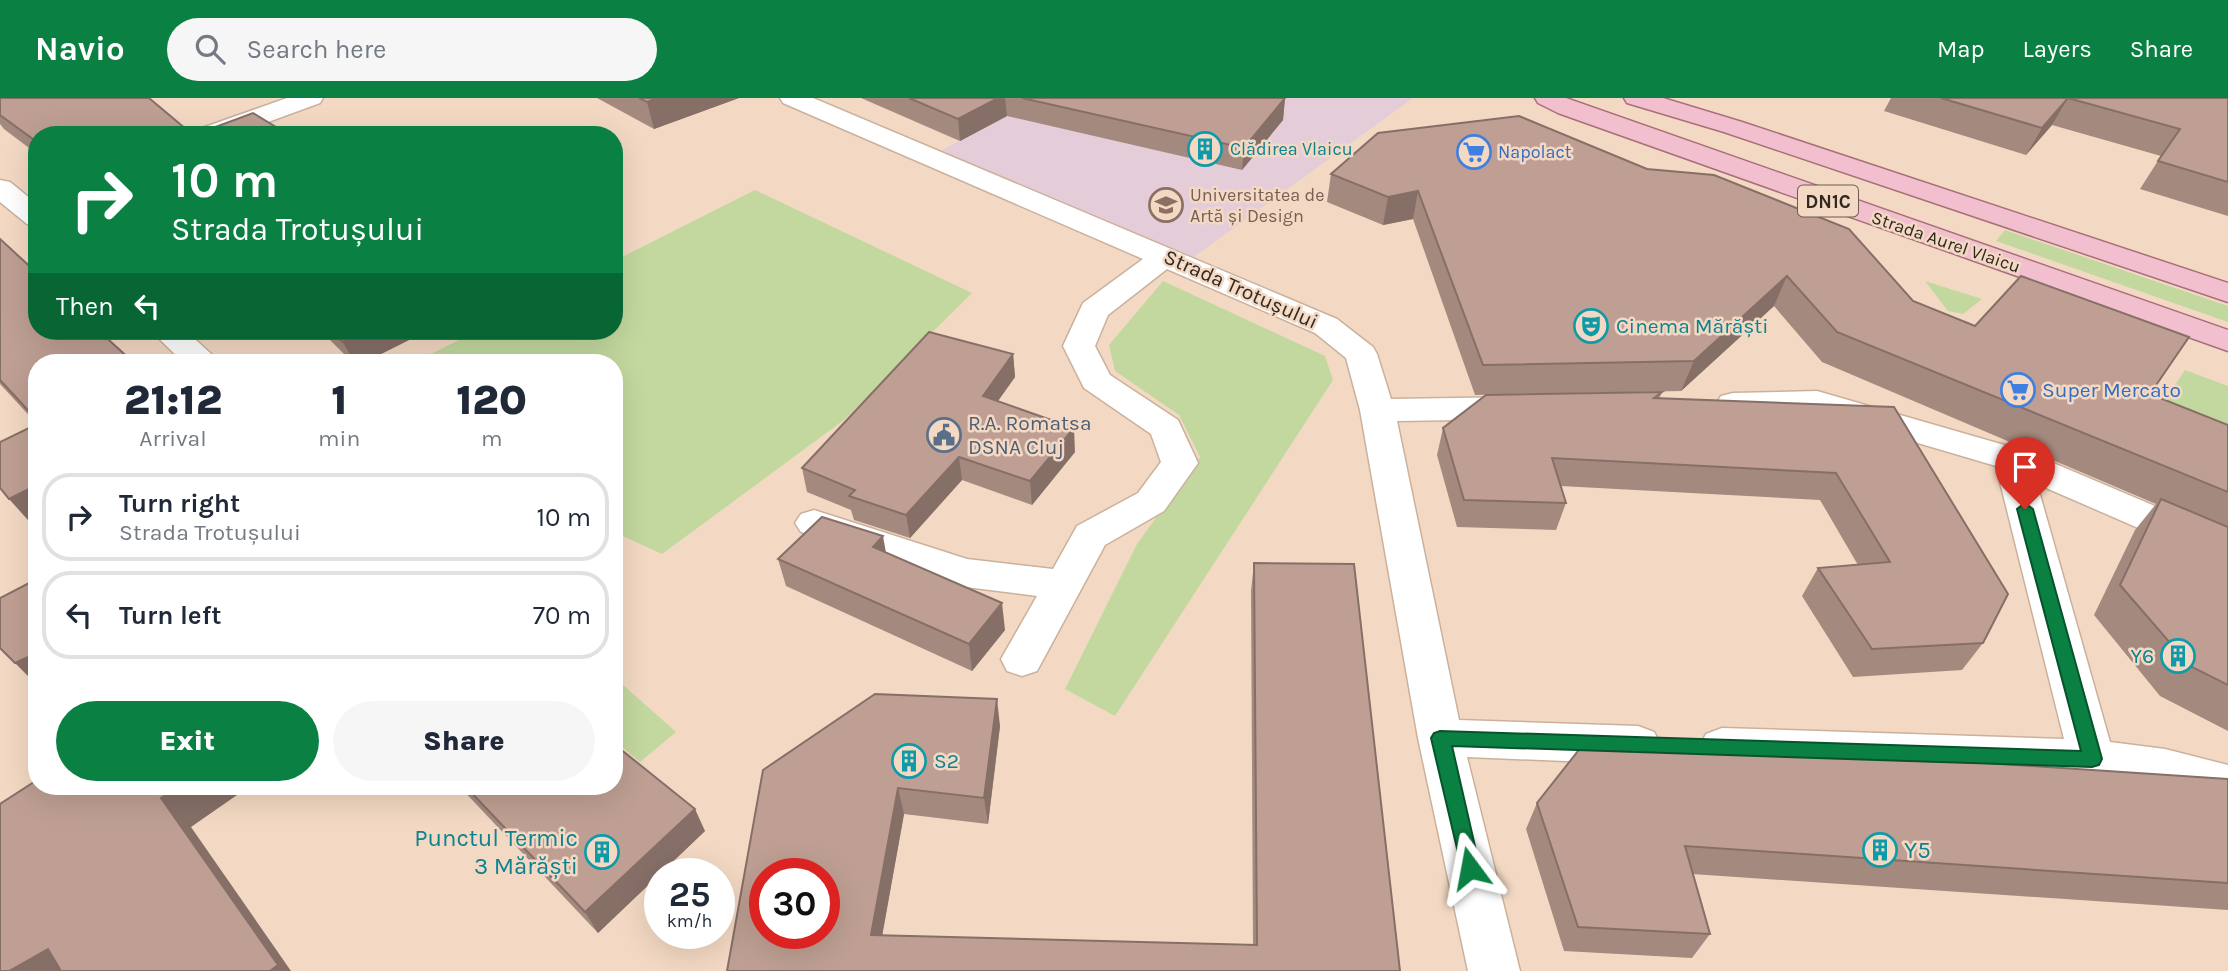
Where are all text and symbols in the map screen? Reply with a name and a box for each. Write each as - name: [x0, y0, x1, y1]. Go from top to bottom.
- search box: [167, 18, 657, 81]
- text: Navio: [35, 30, 125, 68]
- icon: search: [191, 30, 229, 68]
- text: Search here: [247, 34, 386, 65]
- text: Map: [1937, 35, 1985, 63]
- text: Layers: [2023, 35, 2092, 63]
- text: Share: [2130, 35, 2193, 63]
- building icon: Clădirea Vlaicu: [1186, 130, 1224, 168]
- supermarket icon: Napolact: [1455, 133, 1493, 171]
- place label: Clădirea Vlaicu: [1230, 138, 1353, 160]
- place label: Napolact: [1498, 141, 1572, 163]
- text: 10 m: [171, 152, 278, 209]
- icon: right: [56, 154, 147, 245]
- place label: Universitatea de Artă și Design: [1190, 184, 1324, 227]
- school or university icon: Universitatea de Artă și Design: [1147, 186, 1185, 224]
- road number: DN1C: [1798, 186, 1858, 216]
- street label: Strada Aurel Vlaicu: [1869, 206, 2023, 278]
- text: Strada Trotușului: [171, 211, 424, 248]
- street label: Strada Trotușului: [1160, 244, 1322, 334]
- icon: left: [128, 287, 166, 325]
- text: Then: [56, 291, 114, 322]
- theatre icon: Cinema Mărăști: [1572, 307, 1610, 345]
- place label: Cinema Mărăști: [1616, 314, 1768, 338]
- supermarket icon: Super Mercato: [1999, 371, 2037, 409]
- text: 21:12: [124, 375, 222, 425]
- text: 1: [331, 375, 347, 425]
- text: 120: [456, 375, 527, 425]
- place label: Super Mercato: [2042, 378, 2181, 402]
- place label: R.A. Romatsa DSNA Cluj: [968, 411, 1091, 459]
- public building icon: R.A. Romatsa DSNA Cluj: [925, 416, 963, 454]
- text: Arrival: [139, 425, 207, 452]
- text: min: [318, 425, 360, 452]
- text: m: [481, 425, 502, 452]
- pin: [1995, 437, 2055, 509]
- icon: arrive: [2006, 448, 2044, 486]
- text: Turn right: [119, 488, 240, 519]
- icon: right: [60, 498, 98, 536]
- text: 10 m: [536, 502, 591, 533]
- text: Strada Trotușului: [119, 519, 301, 546]
- icon: left: [60, 596, 98, 634]
- text: Turn left: [119, 600, 221, 631]
- text: 70 m: [533, 600, 591, 631]
- building icon: Y6: [2159, 637, 2197, 675]
- place label: Y6: [2130, 644, 2154, 668]
- button: Exit: [56, 701, 319, 781]
- button: Share: [333, 701, 595, 781]
- building icon: S2: [890, 742, 928, 780]
- place label: S2: [934, 749, 959, 773]
- place label: Punctul Termic 3 Mărăști: [414, 824, 578, 880]
- position arrow: [1433, 831, 1507, 905]
- building icon: Y5: [1861, 831, 1899, 869]
- building icon: Punctul Termic 3 Mărăști: [583, 833, 621, 871]
- place label: Y5: [1904, 836, 1931, 864]
- speed limit sign: 30: [749, 858, 840, 949]
- text: 25: [669, 874, 710, 915]
- text: km/h: [667, 910, 712, 932]

